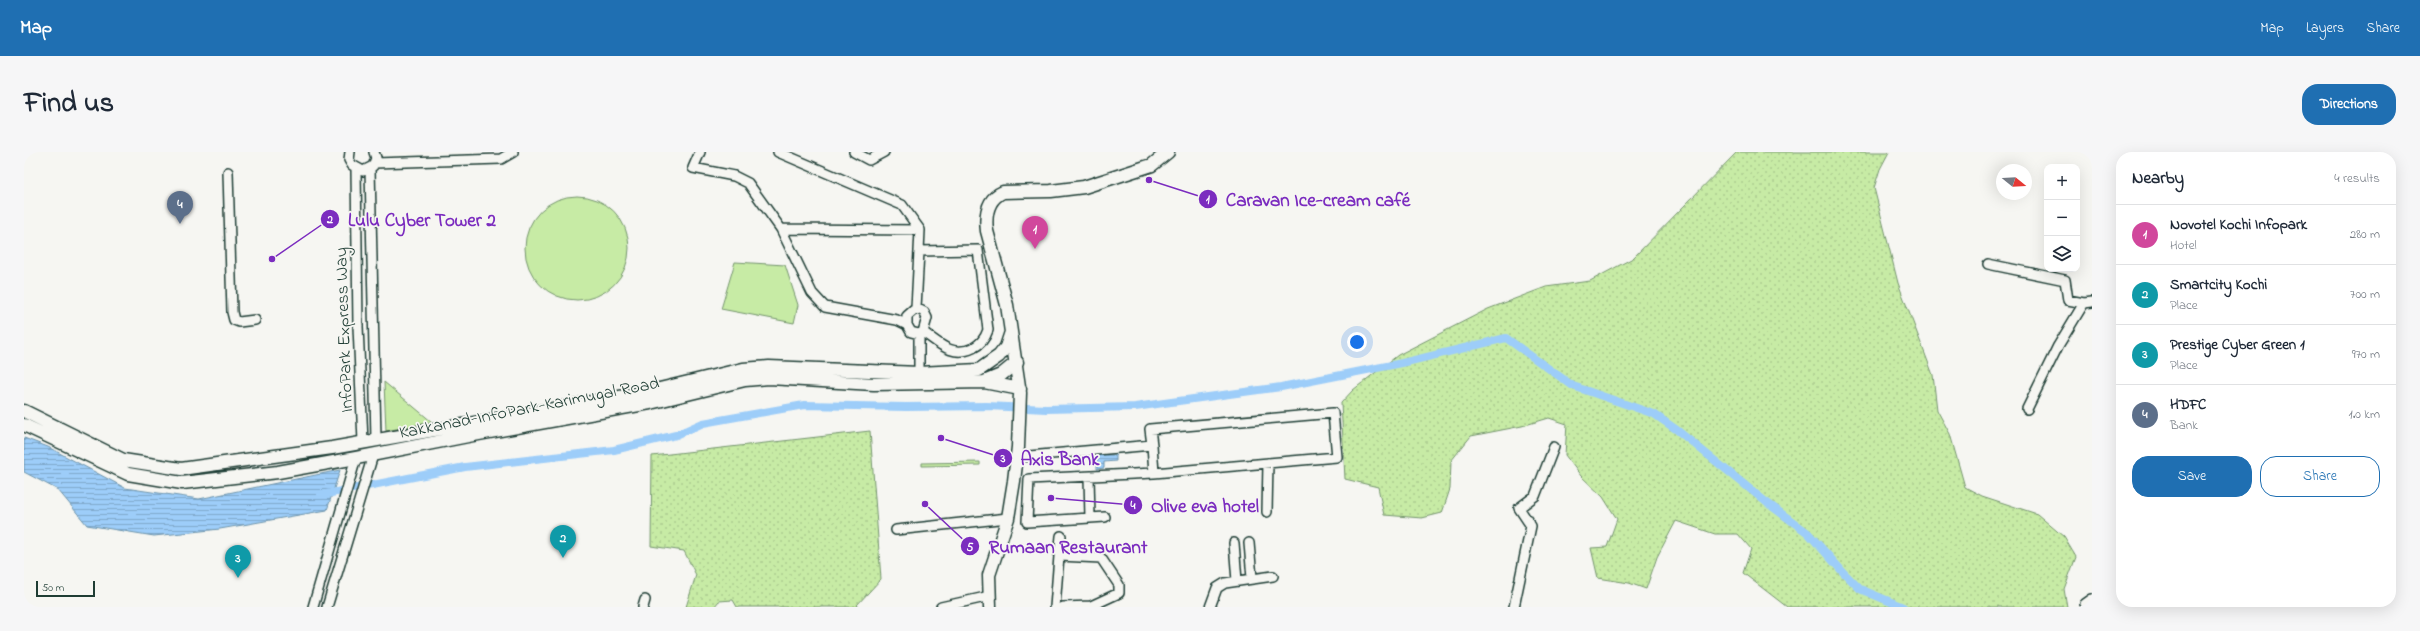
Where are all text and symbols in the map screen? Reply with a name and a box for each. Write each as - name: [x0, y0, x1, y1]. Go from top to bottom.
- text: Map: [20, 15, 52, 42]
- text: Map: [2260, 18, 2284, 39]
- text: Layers: [2306, 18, 2344, 39]
- text: Share: [2366, 18, 2400, 39]
- text: Find us: [24, 84, 114, 125]
- button: Directions: [2302, 84, 2396, 125]
- north arrow: [1996, 164, 2032, 200]
- map controls: [2044, 164, 2080, 272]
- button: +: [2044, 164, 2080, 200]
- text: Nearby: [2132, 166, 2184, 191]
- text: 4 results: [2334, 169, 2380, 188]
- callout: Caravan Ice-cream café: [1198, 184, 1419, 215]
- text: Caravan Ice-cream café: [1226, 188, 1411, 215]
- pin: 4: [167, 191, 193, 224]
- text: 1: [1206, 191, 1210, 209]
- button: −: [2044, 200, 2080, 236]
- callout: Lulu Cyber Tower 2: [320, 204, 504, 235]
- text: Lulu Cyber Tower 2: [348, 208, 496, 237]
- text: 2: [326, 211, 333, 229]
- text: Novotel Kochi Infopark: [2170, 214, 2307, 236]
- pin: 1: [1022, 216, 1048, 249]
- text: 1: [2143, 225, 2147, 244]
- text: 280 m: [2350, 225, 2380, 244]
- button: layers: [2044, 236, 2080, 272]
- text: Hotel: [2170, 236, 2197, 255]
- street label: InfoPark Express Way: [329, 247, 361, 413]
- text: Smartcity Kochi: [2170, 274, 2267, 296]
- text: 2: [2142, 285, 2148, 304]
- text: 700 m: [2350, 285, 2380, 304]
- text: Place: [2170, 296, 2198, 315]
- your location: [1347, 332, 1367, 352]
- text: Prestige Cyber Green 1: [2170, 334, 2305, 356]
- text: 3: [2142, 345, 2148, 364]
- text: 970 m: [2352, 345, 2380, 364]
- text: Place: [2170, 356, 2198, 375]
- street label: Kakkanad-InfoPark-Karimugal Road: [397, 371, 662, 448]
- text: HDFC: [2170, 394, 2206, 416]
- text: 4: [2142, 405, 2148, 424]
- text: 1.0 km: [2349, 405, 2380, 424]
- text: Bank: [2170, 416, 2198, 435]
- callout: Axis Bank: [993, 443, 1108, 474]
- text: Axis Bank: [1021, 447, 1100, 474]
- text: 3: [1000, 450, 1006, 468]
- button: Save: [2132, 456, 2252, 497]
- button: Share: [2260, 456, 2380, 497]
- callout: Olive eva hotel: [1123, 490, 1267, 521]
- text: Olive eva hotel: [1151, 494, 1259, 521]
- text: 4: [1130, 497, 1136, 515]
- pin: 2: [550, 525, 576, 558]
- callout: Rumaan Restaurant: [960, 531, 1155, 562]
- text: Rumaan Restaurant: [989, 535, 1148, 562]
- text: 5: [967, 539, 974, 557]
- pin: 3: [225, 545, 251, 578]
- scale bar: [36, 579, 95, 598]
- text: 50 m: [42, 580, 64, 596]

